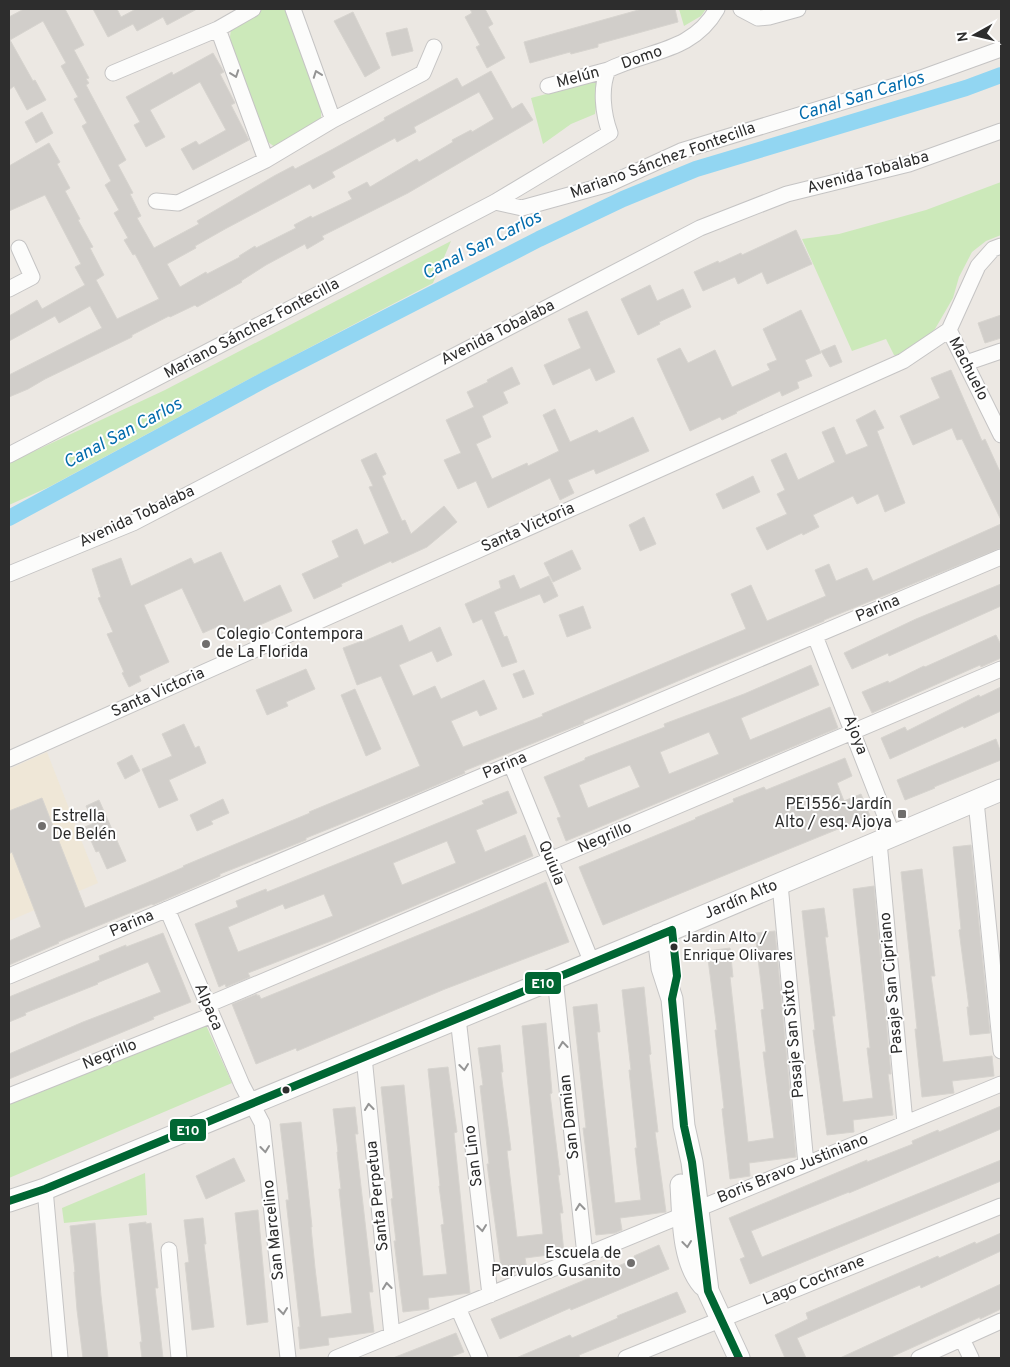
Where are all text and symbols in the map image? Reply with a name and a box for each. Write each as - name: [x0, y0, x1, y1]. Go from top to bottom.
- north arrow: [950, 10, 1000, 60]
- text: N: [954, 30, 973, 43]
- street label: Domo: [619, 42, 665, 74]
- street label: Melún: [554, 63, 602, 93]
- water label: Canal San Carlos: [795, 67, 928, 127]
- one-way arrow: [229, 70, 239, 78]
- one-way arrow: [313, 71, 323, 79]
- street label: Mariano Sánchez Fontecilla: [568, 118, 758, 204]
- street label: Avenida Tobalaba: [805, 147, 931, 199]
- water label: Canal San Carlos: [418, 206, 546, 286]
- street label: Mariano Sánchez Fontecilla: [161, 274, 343, 384]
- street label: Avenida Tobalaba: [438, 296, 558, 370]
- street label: Machuelo: [943, 334, 993, 404]
- water label: Canal San Carlos: [60, 393, 187, 475]
- street label: Avenida Tobalaba: [76, 481, 198, 553]
- street label: Santa Victoria: [478, 499, 578, 557]
- street label: Parina: [853, 591, 903, 627]
- place label: Colegio Contempora de La Florida: [216, 625, 363, 663]
- marker: Colegio Contempora de La Florida: [200, 638, 212, 650]
- street label: Santa Victoria: [108, 664, 208, 722]
- street label: Ajoya: [838, 712, 872, 758]
- street label: Parina: [480, 748, 530, 784]
- place label: PE1556-Jardín Alto / esq. Ajoya: [774, 795, 892, 833]
- place label: Estrella De Belén: [52, 807, 116, 845]
- marker: PE1556-Jardín Alto / esq. Ajoya: [896, 808, 908, 820]
- street label: Negrillo: [575, 818, 635, 858]
- marker: Estrella De Belén: [36, 820, 48, 832]
- street label: Quiula: [533, 838, 569, 888]
- street label: Jardín Alto: [701, 875, 781, 924]
- street label: Parina: [107, 906, 157, 942]
- street label: Pasaje San Cipriano: [876, 911, 908, 1055]
- place label: Jardin Alto / Enrique Olivares: [683, 929, 793, 966]
- marker: Jardin Alto / Enrique Olivares: [669, 942, 679, 952]
- line badge: E10: [524, 971, 562, 995]
- text: E10: [531, 976, 555, 993]
- street label: Pasaje San Sixto: [779, 979, 809, 1099]
- street label: Alpaca: [189, 980, 227, 1034]
- street label: Negrillo: [80, 1035, 140, 1075]
- one-way arrow: [557, 1041, 568, 1049]
- one-way arrow: [458, 1063, 469, 1071]
- street label: San Damian: [556, 1073, 584, 1161]
- unlabelled marker: [281, 1085, 291, 1095]
- one-way arrow: [364, 1103, 375, 1111]
- line badge: E10: [169, 1118, 207, 1142]
- text: E10: [176, 1123, 200, 1140]
- street label: San Lino: [460, 1124, 488, 1188]
- street label: Boris Bravo Justiniano: [714, 1129, 872, 1208]
- street label: Santa Perpetua: [362, 1140, 394, 1252]
- one-way arrow: [259, 1146, 270, 1154]
- street label: San Marcelino: [259, 1179, 289, 1281]
- one-way arrow: [575, 1203, 586, 1211]
- one-way arrow: [476, 1224, 487, 1232]
- one-way arrow: [681, 1241, 692, 1249]
- place label: Escuela de Parvulos Gusanito: [491, 1244, 621, 1282]
- street label: Lago Cochrane: [760, 1251, 868, 1311]
- marker: Escuela de Parvulos Gusanito: [625, 1257, 637, 1269]
- one-way arrow: [382, 1282, 393, 1290]
- one-way arrow: [277, 1307, 288, 1315]

